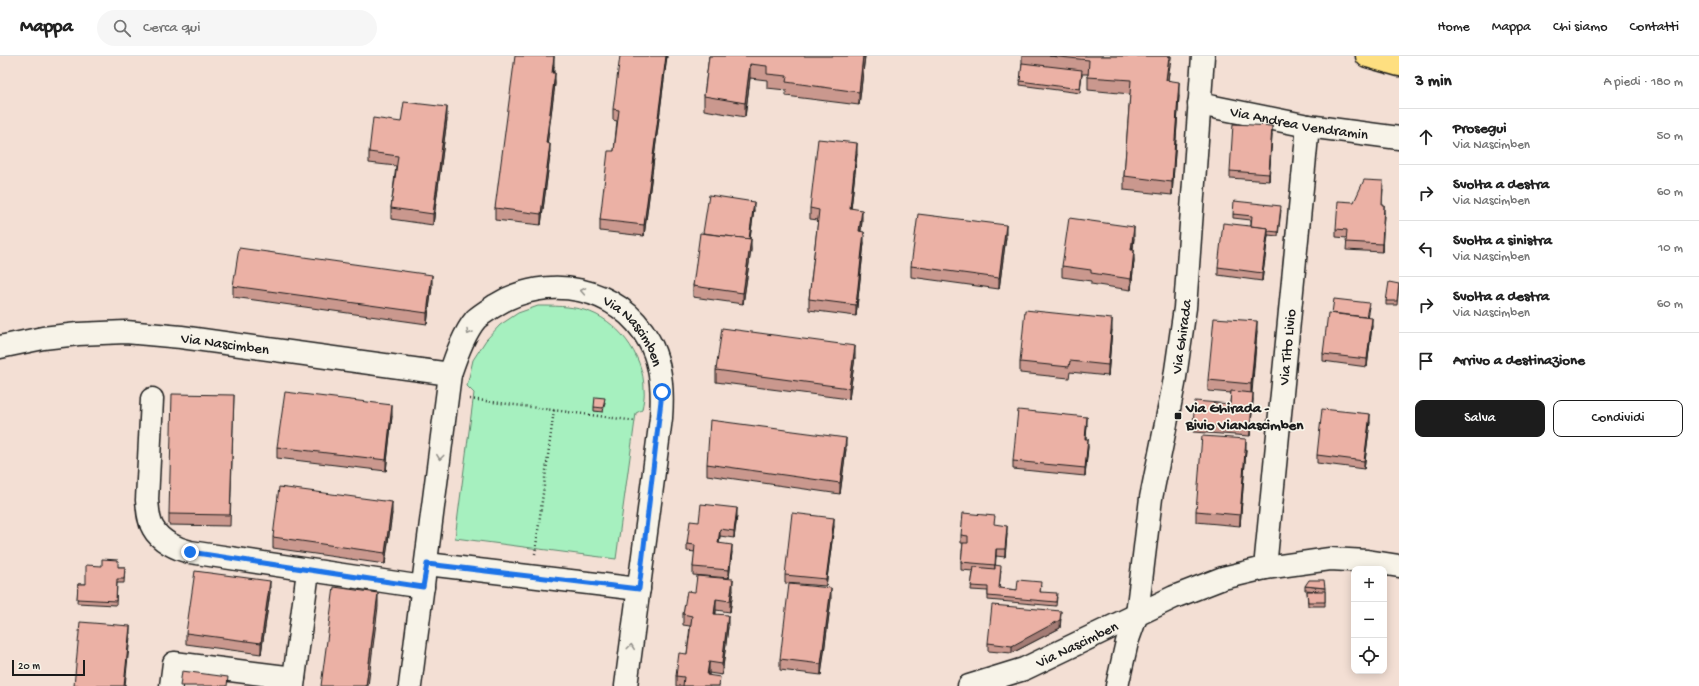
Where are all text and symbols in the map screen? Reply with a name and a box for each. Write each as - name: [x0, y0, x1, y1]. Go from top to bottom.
- search box: [97, 10, 377, 46]
- text: Mappa: [20, 16, 73, 39]
- icon: search: [111, 17, 133, 39]
- text: Cerca qui: [143, 19, 200, 37]
- text: Home: [1437, 19, 1470, 36]
- text: Mappa: [1492, 19, 1531, 36]
- text: Chi siamo: [1553, 19, 1608, 36]
- text: Contatti: [1630, 19, 1679, 36]
- text: 3 min: [1415, 72, 1452, 92]
- text: A piedi · 180 m: [1604, 75, 1683, 90]
- street label: Via Andrea Vendramin: [1227, 103, 1369, 145]
- text: Prosegui: [1453, 120, 1506, 138]
- icon: ahead: [1415, 126, 1437, 148]
- text: 50 m: [1656, 129, 1683, 144]
- text: Via Nascimben: [1453, 138, 1530, 153]
- text: Svolta a destra: [1453, 176, 1549, 194]
- icon: right: [1415, 182, 1437, 204]
- text: 60 m: [1657, 185, 1683, 200]
- text: Via Nascimben: [1453, 194, 1530, 209]
- text: Svolta a sinistra: [1453, 232, 1552, 250]
- icon: left: [1415, 238, 1437, 260]
- text: 10 m: [1658, 241, 1683, 256]
- text: Via Nascimben: [1453, 250, 1530, 265]
- one-way arrow: [580, 287, 586, 295]
- text: Svolta a destra: [1453, 288, 1549, 306]
- street label: Via Nascimben: [599, 292, 665, 369]
- icon: right: [1415, 294, 1437, 316]
- text: 60 m: [1657, 297, 1683, 312]
- street label: Via Ghirada: [1168, 298, 1197, 376]
- text: Via Nascimben: [1453, 306, 1530, 321]
- street label: Via Tito Livio: [1276, 308, 1301, 387]
- one-way arrow: [466, 328, 473, 335]
- street label: Via Nascimben: [179, 330, 270, 360]
- icon: arrive: [1415, 350, 1437, 372]
- text: Arrivo a destinazione: [1453, 352, 1585, 370]
- route start: [653, 383, 671, 401]
- place label: Via Ghirada - Bivio ViaNascimben: [1185, 400, 1304, 435]
- button: Salva: [1415, 400, 1545, 437]
- button: Condividi: [1553, 400, 1683, 437]
- marker: Via Ghirada - Bivio ViaNascimben: [1173, 411, 1183, 421]
- one-way arrow: [436, 454, 445, 460]
- route end: [181, 543, 199, 561]
- map controls: [1351, 566, 1387, 674]
- button: +: [1351, 566, 1387, 602]
- button: −: [1351, 602, 1387, 638]
- street label: Via Nascimben: [1033, 618, 1122, 673]
- button: locate: [1351, 638, 1387, 674]
- one-way arrow: [626, 644, 635, 650]
- scale bar: [12, 658, 85, 677]
- text: 20 m: [18, 661, 40, 673]

